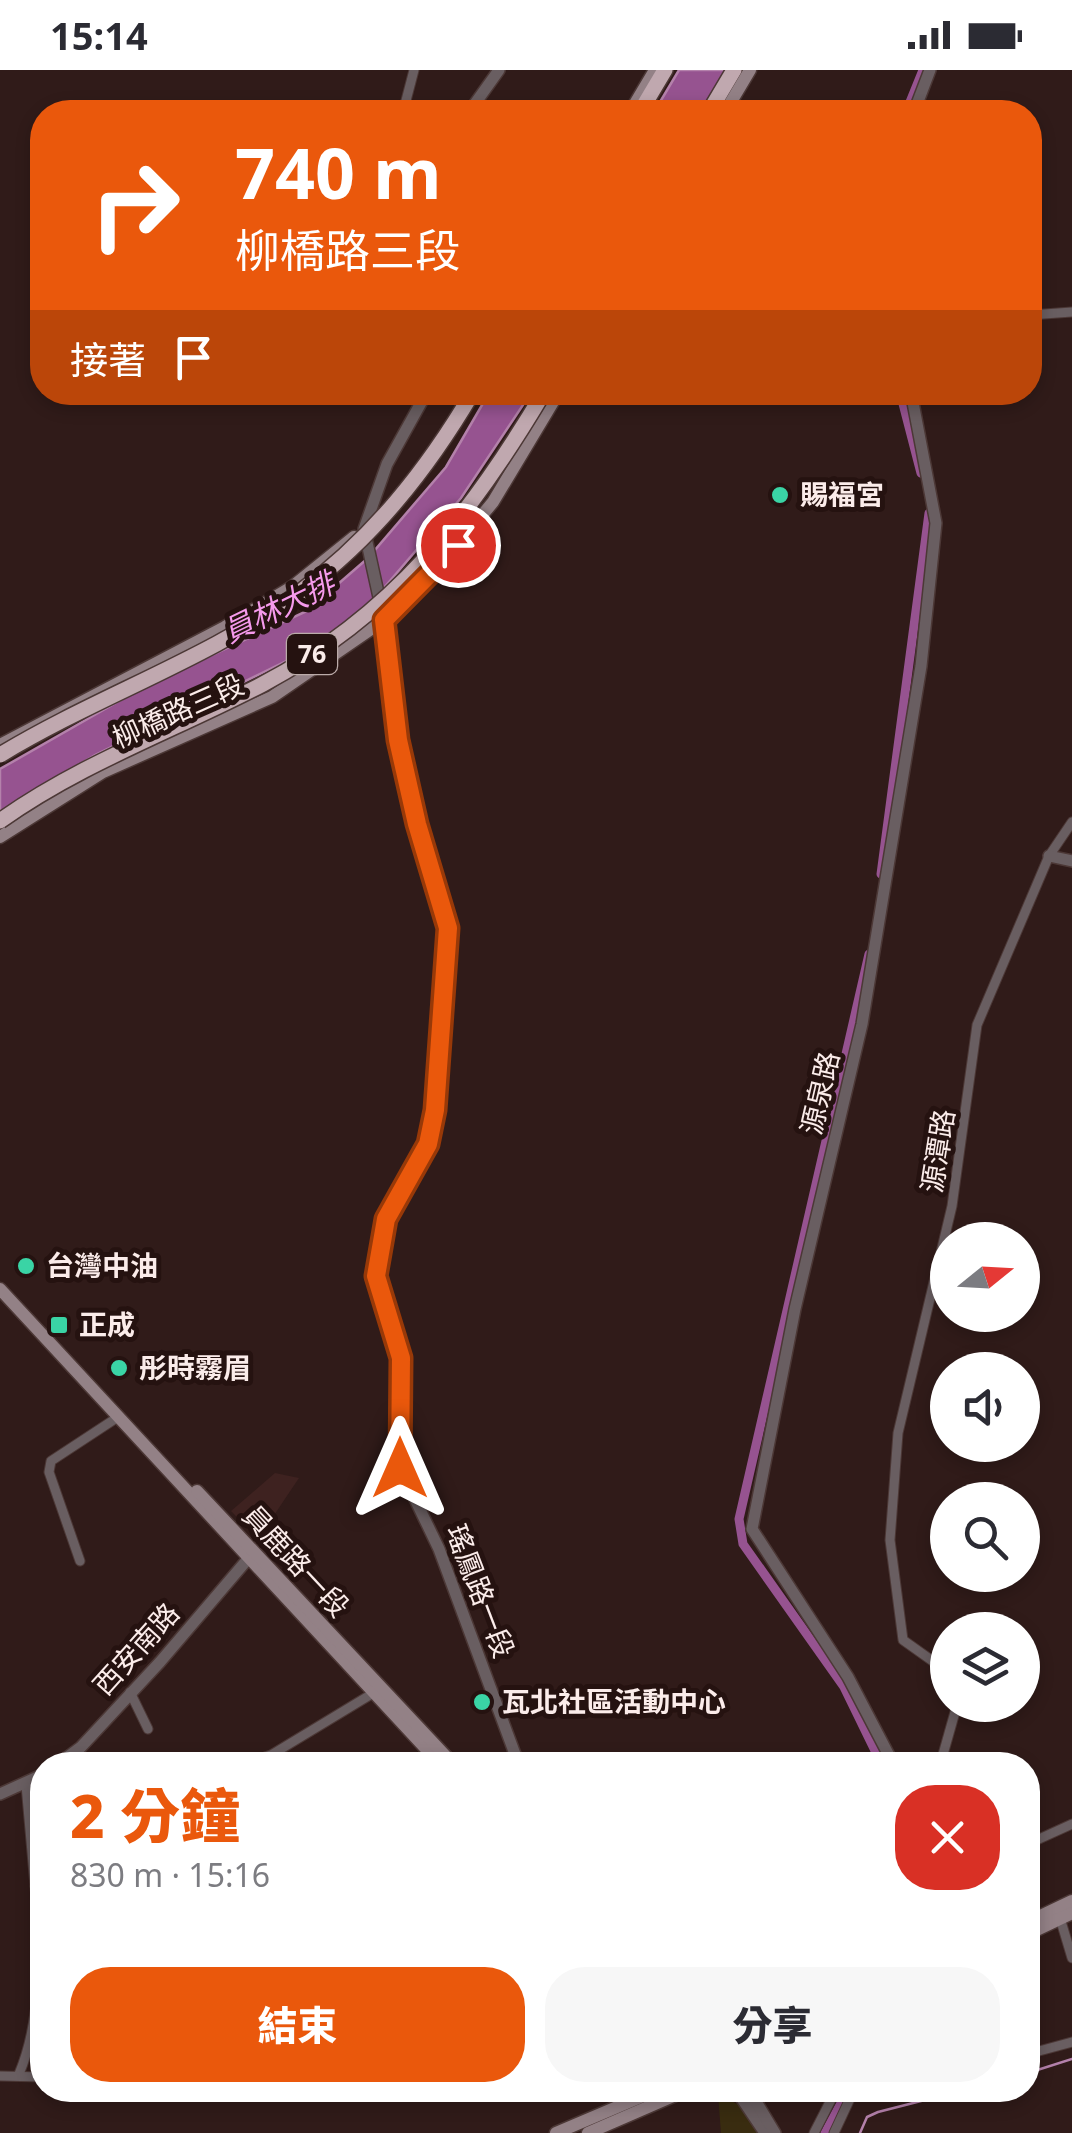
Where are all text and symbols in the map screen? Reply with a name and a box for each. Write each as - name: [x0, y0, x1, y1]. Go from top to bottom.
- text: 15:14: [50, 9, 148, 61]
- text: 740 m: [235, 124, 442, 220]
- icon: right: [70, 140, 200, 270]
- text: 柳橋路三段: [235, 219, 460, 280]
- icon: arrive: [166, 330, 221, 385]
- text: 接著: [70, 333, 146, 385]
- place label: 賜福宮: [800, 475, 884, 513]
- marker: 賜福宮: [769, 484, 791, 506]
- pin: [416, 503, 501, 588]
- icon: arrive: [431, 518, 486, 573]
- water label: 員林大排: [215, 560, 345, 651]
- road number: 76: [287, 634, 337, 674]
- street label: 柳橋路三段: [106, 664, 249, 756]
- street label: 源泉路: [791, 1048, 847, 1138]
- street label: 源潭路: [912, 1106, 962, 1195]
- north arrow: [930, 1222, 1040, 1332]
- map controls: [930, 1222, 1040, 1722]
- place label: 台灣中油: [46, 1246, 158, 1284]
- marker: 台灣中油: [15, 1255, 37, 1277]
- place label: 正成: [79, 1305, 135, 1343]
- marker: 正成: [48, 1314, 70, 1336]
- place label: 彤時霧眉: [139, 1348, 251, 1386]
- button: sound: [930, 1352, 1040, 1462]
- marker: 彤時霧眉: [108, 1357, 130, 1379]
- position arrow: [348, 1416, 452, 1520]
- button: search: [930, 1482, 1040, 1592]
- street label: 員鹿路一段: [235, 1496, 358, 1624]
- street label: 瑤鳳路一段: [438, 1518, 524, 1663]
- street label: 西安南路: [84, 1594, 187, 1703]
- button: layers: [930, 1612, 1040, 1722]
- place label: 瓦北社區活動中心: [502, 1682, 726, 1720]
- marker: 瓦北社區活動中心: [471, 1691, 493, 1713]
- text: 2 分鐘: [70, 1774, 240, 1856]
- button: close: [895, 1785, 1000, 1890]
- text: 830 m · 15:16: [70, 1853, 270, 1896]
- button: 結束: [70, 1967, 525, 2082]
- button: 分享: [545, 1967, 1000, 2082]

